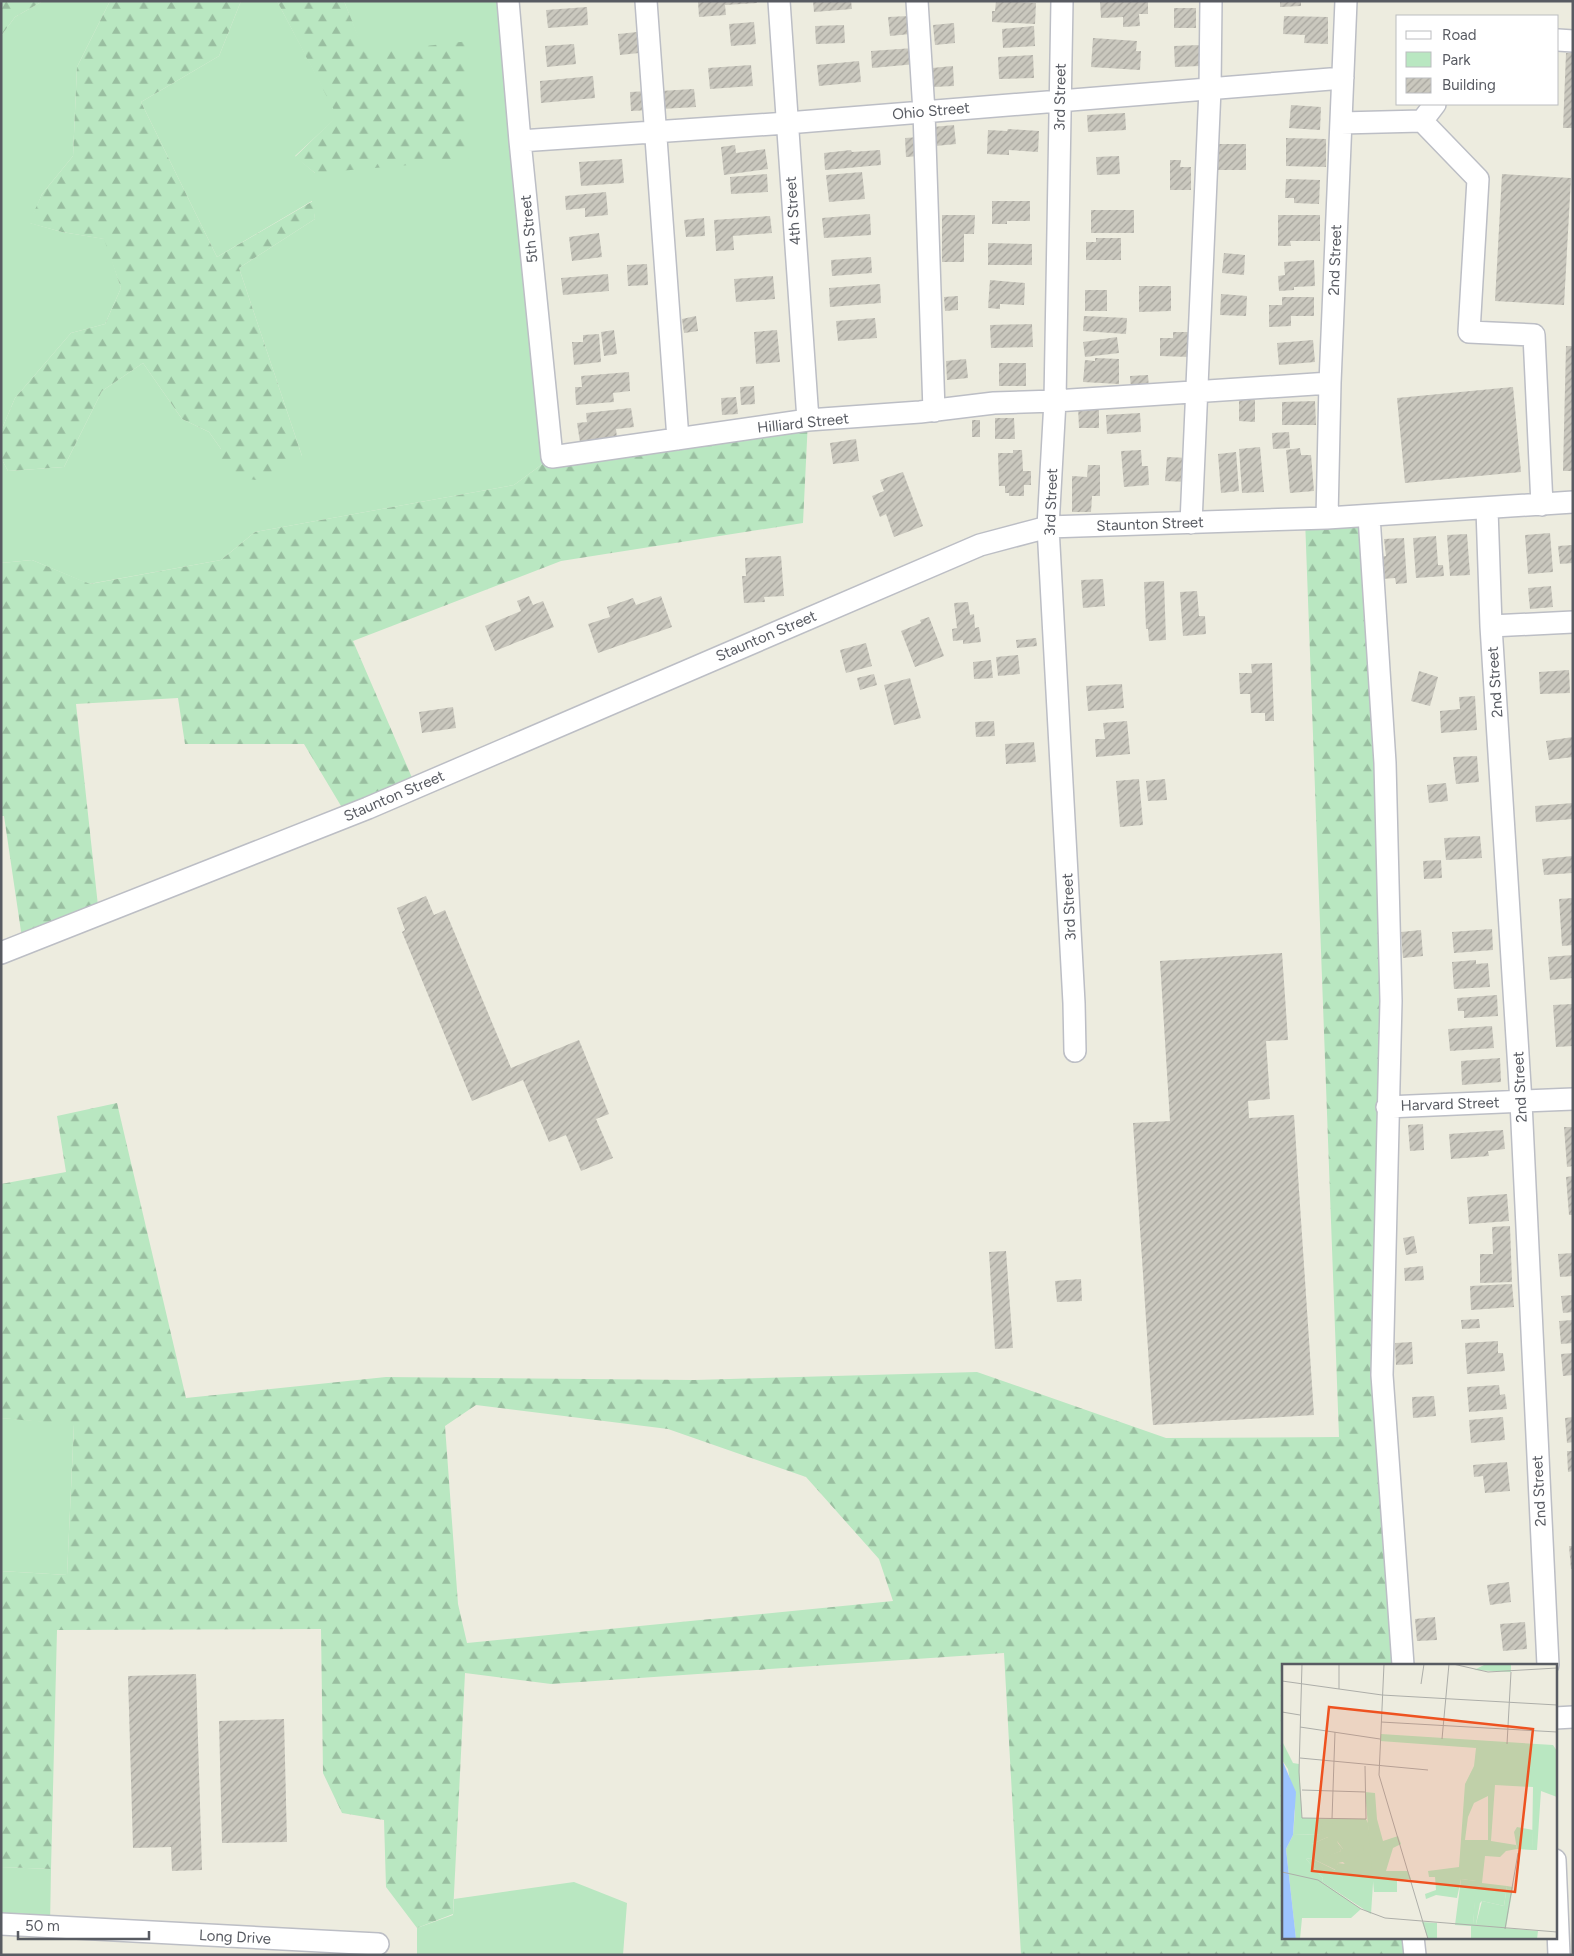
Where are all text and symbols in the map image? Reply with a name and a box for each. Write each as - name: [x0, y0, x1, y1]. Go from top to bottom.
- legend: [1396, 15, 1559, 105]
- text: Road: [1442, 26, 1477, 44]
- text: Park: [1442, 51, 1471, 69]
- street label: 3rd Street: [1050, 63, 1070, 131]
- text: Building: [1442, 76, 1496, 94]
- street label: Ohio Street: [891, 99, 971, 123]
- street label: 4th Street: [782, 176, 804, 246]
- street label: 5th Street: [516, 194, 542, 264]
- street label: 2nd Street: [1325, 224, 1345, 296]
- street label: Hilliard Street: [756, 409, 850, 437]
- street label: 3rd Street: [1041, 468, 1061, 536]
- street label: Staunton Street: [1096, 513, 1204, 535]
- street label: Staunton Street: [713, 607, 819, 665]
- street label: 2nd Street: [1484, 646, 1506, 718]
- street label: Staunton Street: [341, 767, 447, 825]
- street label: 3rd Street: [1058, 872, 1080, 941]
- street label: 2nd Street: [1509, 1051, 1531, 1123]
- street label: Harvard Street: [1400, 1093, 1500, 1115]
- street label: 2nd Street: [1528, 1455, 1550, 1527]
- inset map: [1282, 1664, 1556, 1938]
- scale bar: [18, 1908, 149, 1940]
- text: 50 m: [25, 1917, 60, 1935]
- street label: Long Drive: [199, 1926, 271, 1948]

